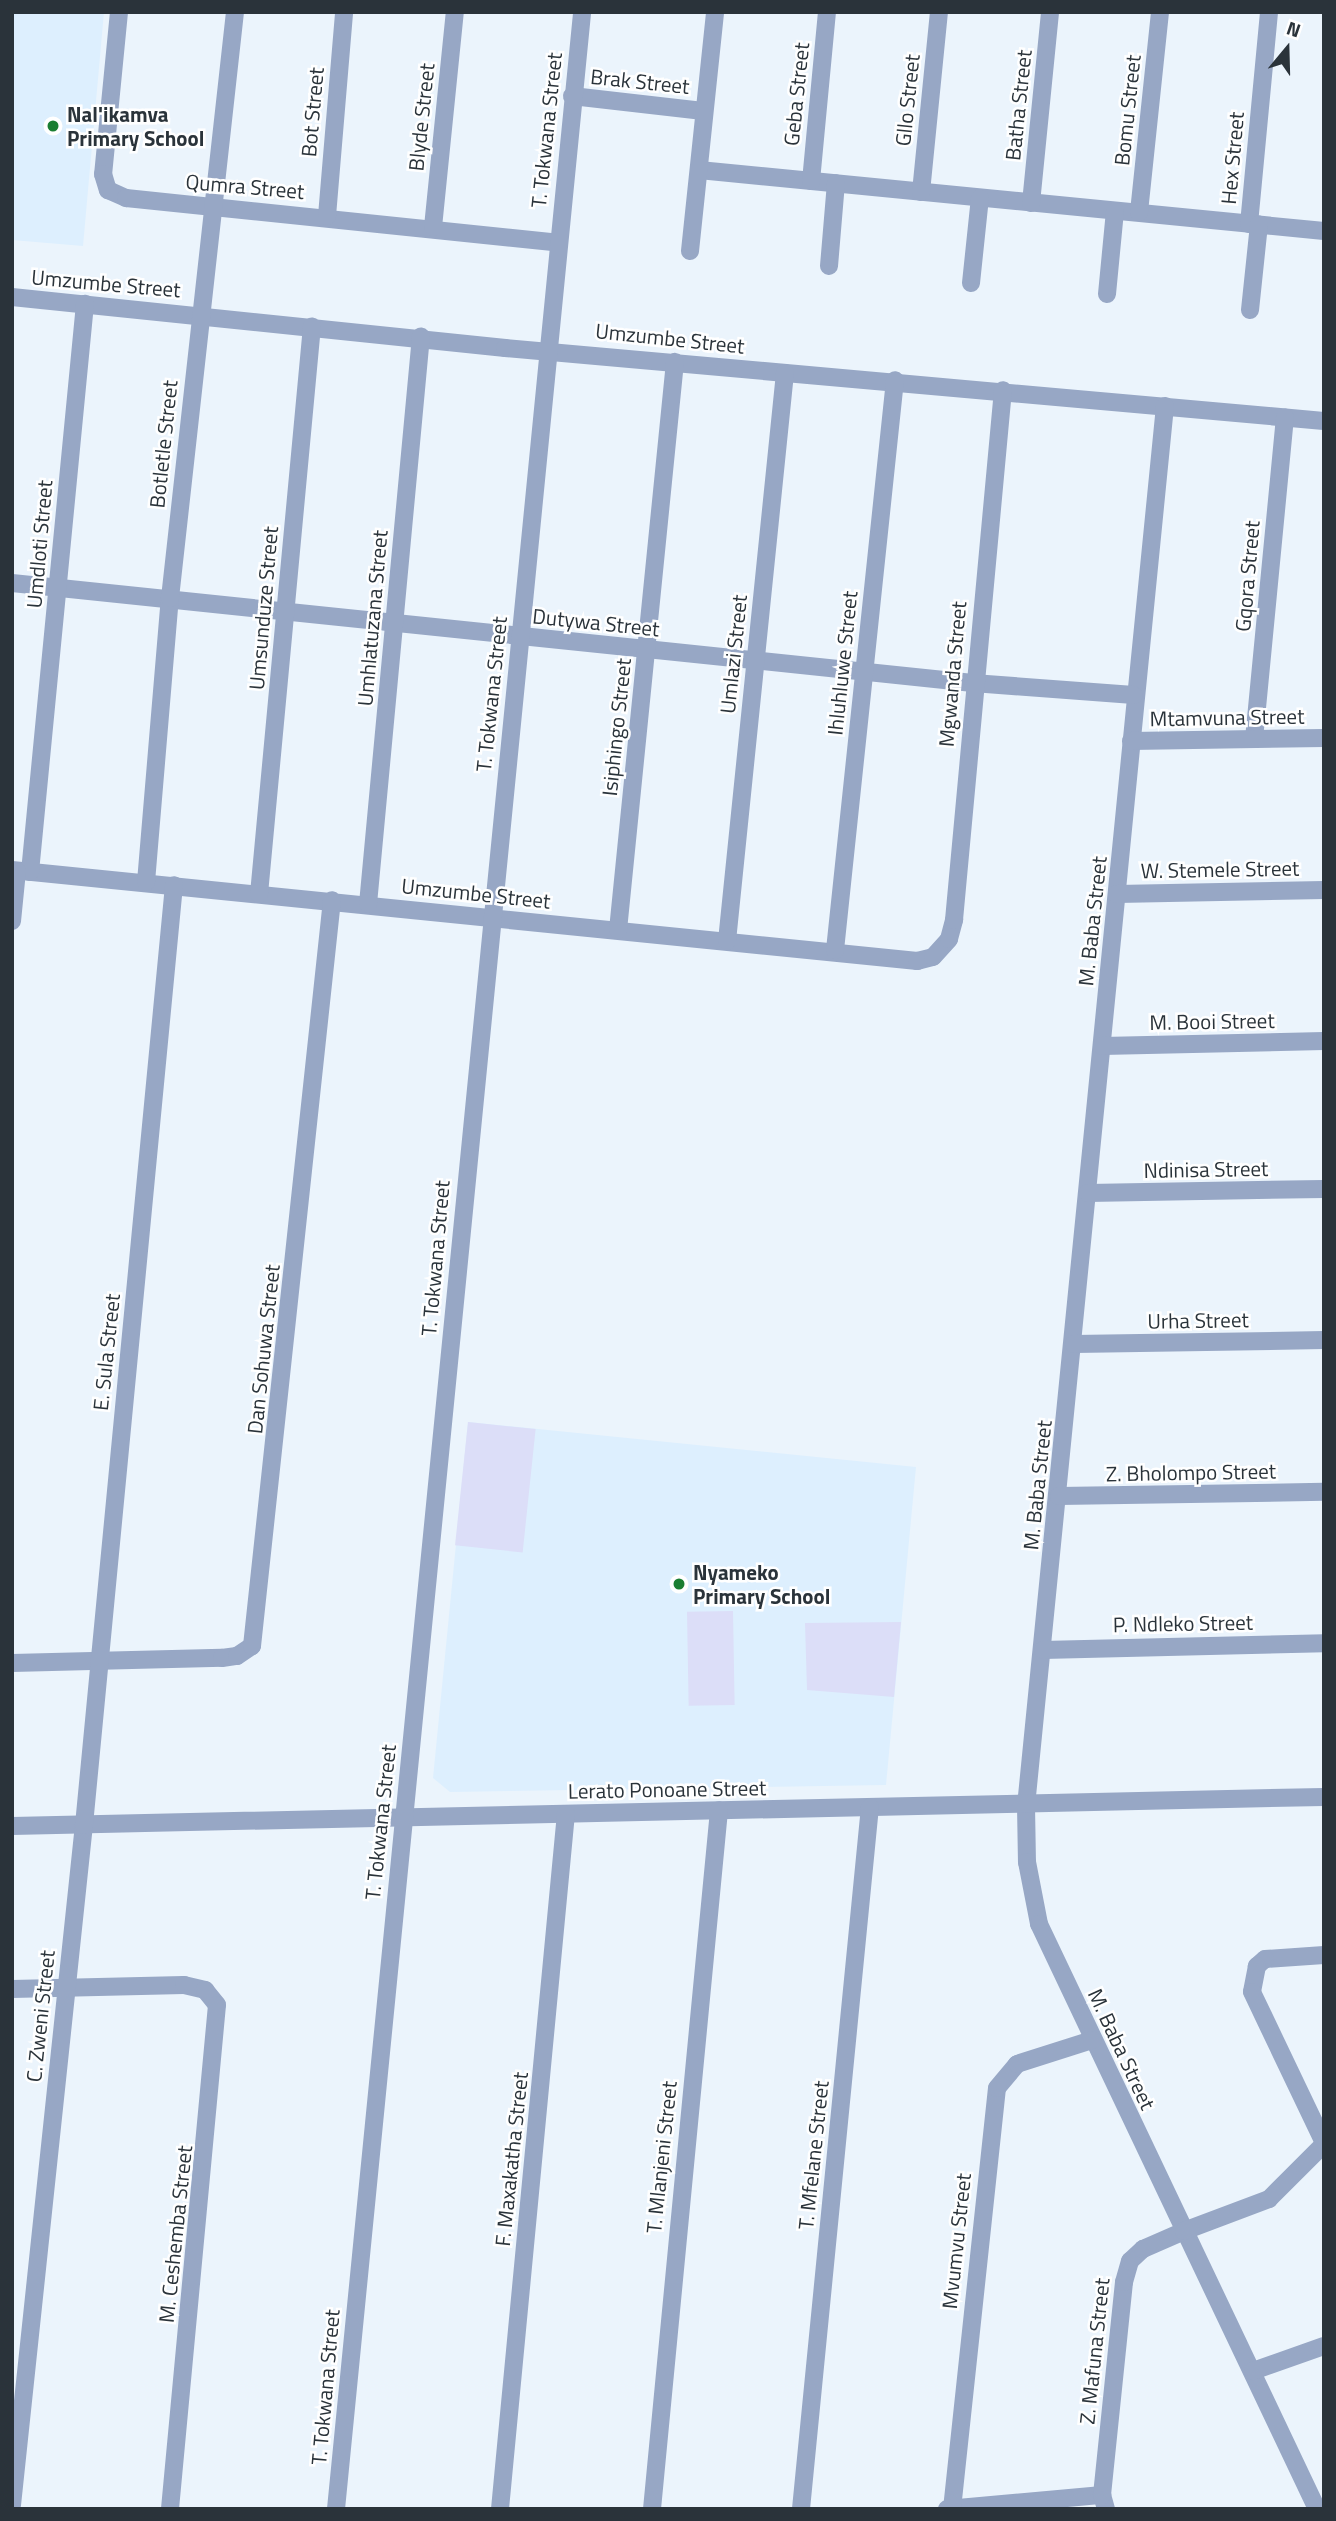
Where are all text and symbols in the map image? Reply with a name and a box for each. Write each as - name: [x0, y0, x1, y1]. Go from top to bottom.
- text: N: [1283, 13, 1305, 45]
- north arrow: [1252, 14, 1322, 84]
- street label: Geba Street: [778, 41, 814, 147]
- street label: Batha Street: [1000, 48, 1036, 162]
- street label: T. Tokwana Street: [525, 51, 567, 209]
- street label: Gllo Street: [890, 53, 924, 147]
- street label: Bomu Street: [1109, 53, 1145, 167]
- street label: Blyde Street: [403, 62, 439, 172]
- street label: Brak Street: [589, 63, 691, 99]
- street label: Bot Street: [296, 66, 328, 158]
- place label: Nal'ikamva Primary School: [67, 101, 204, 151]
- street label: Hex Street: [1215, 111, 1249, 205]
- marker: Nal'ikamva Primary School: [45, 118, 61, 134]
- street label: Qumra Street: [185, 168, 305, 204]
- street label: Umzumbe Street: [30, 264, 182, 302]
- street label: Umzumbe Street: [594, 318, 746, 358]
- street label: Botletle Street: [144, 379, 182, 509]
- street label: Umdloti Street: [21, 479, 57, 609]
- street label: Gqora Street: [1230, 519, 1264, 633]
- street label: Umsunduze Street: [243, 525, 283, 691]
- street label: Umhlatuzana Street: [352, 529, 392, 707]
- street label: Ihluhluwe Street: [822, 590, 862, 736]
- street label: Umlazi Street: [714, 593, 752, 715]
- street label: Mgwanda Street: [933, 600, 971, 748]
- street label: Dutywa Street: [531, 603, 661, 641]
- street label: T. Tokwana Street: [470, 615, 512, 773]
- street label: Isiphingo Street: [596, 657, 636, 797]
- street label: Mtamvuna Street: [1149, 703, 1305, 731]
- street label: M. Baba Street: [1073, 855, 1111, 987]
- street label: W. Stemele Street: [1141, 855, 1299, 883]
- street label: Umzumbe Street: [400, 873, 552, 913]
- street label: M. Booi Street: [1149, 1007, 1275, 1035]
- street label: Ndinisa Street: [1143, 1155, 1269, 1183]
- street label: T. Tokwana Street: [416, 1179, 454, 1337]
- street label: Dan Sohuwa Street: [242, 1263, 284, 1435]
- street label: E. Sula Street: [87, 1292, 125, 1412]
- street label: Urha Street: [1147, 1307, 1249, 1333]
- street label: M. Baba Street: [1018, 1419, 1056, 1551]
- street label: Z. Bholompo Street: [1106, 1458, 1276, 1486]
- place label: Nyameko Primary School: [693, 1559, 830, 1609]
- marker: Nyameko Primary School: [671, 1576, 687, 1592]
- street label: P. Ndleko Street: [1113, 1609, 1253, 1637]
- street label: T. Tokwana Street: [359, 1743, 401, 1901]
- street label: Lerato Ponoane Street: [568, 1775, 766, 1803]
- street label: C. Zweni Street: [21, 1949, 59, 2083]
- street label: M. Baba Street: [1083, 1985, 1161, 2113]
- street label: F. Maxakatha Street: [489, 2071, 533, 2247]
- street label: T. Mfelane Street: [793, 2079, 833, 2231]
- street label: T. Mlanjeni Street: [640, 2080, 682, 2234]
- street label: M. Ceshemba Street: [153, 2144, 197, 2324]
- street label: Mvumvu Street: [936, 2172, 976, 2310]
- street label: Z. Mafuna Street: [1074, 2276, 1114, 2426]
- street label: T. Tokwana Street: [306, 2308, 344, 2466]

